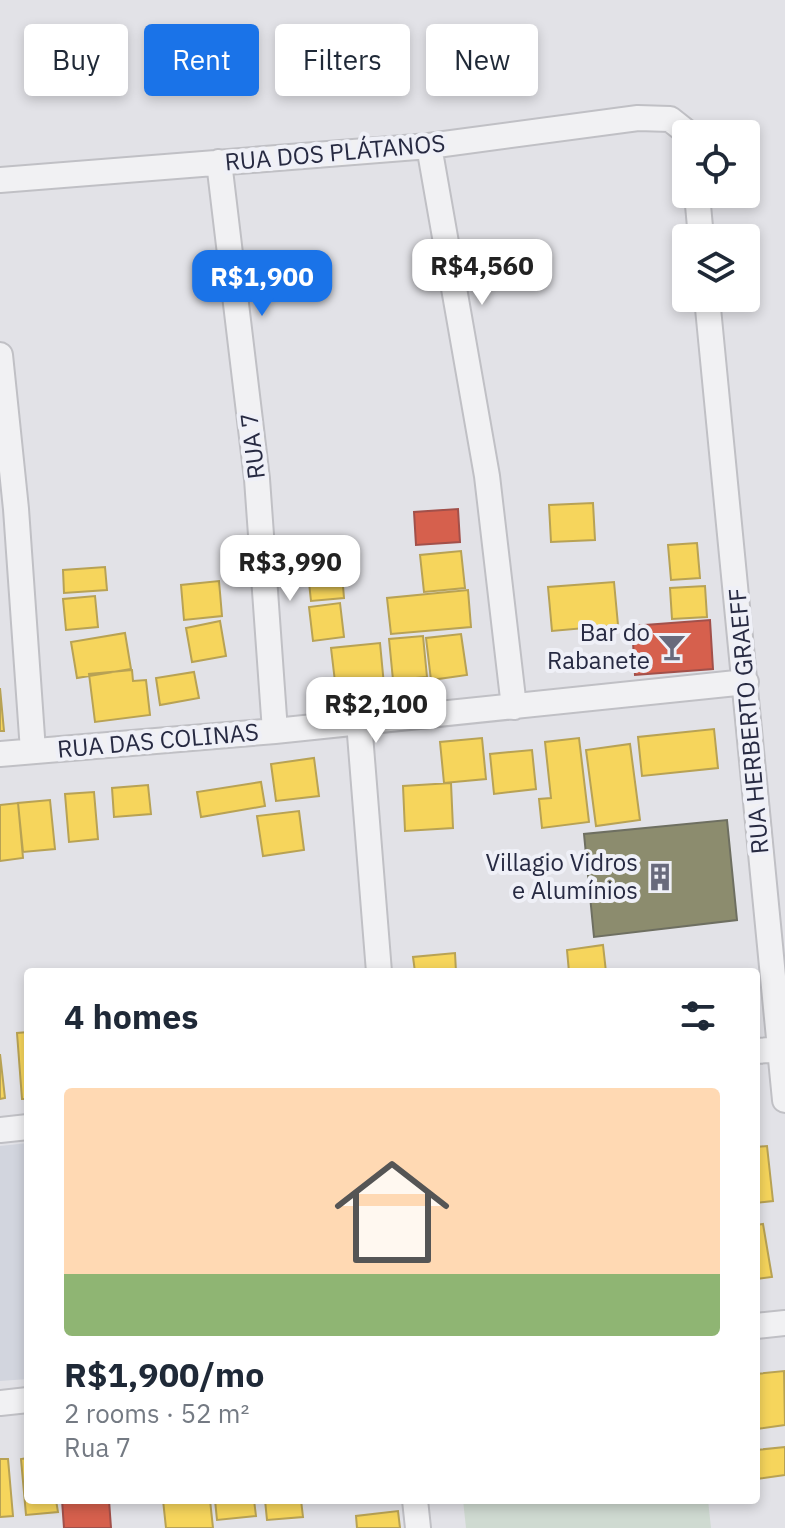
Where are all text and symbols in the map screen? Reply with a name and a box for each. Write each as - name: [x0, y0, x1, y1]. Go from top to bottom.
- chip: Buy: [24, 24, 128, 96]
- chip: Rent: [144, 24, 259, 96]
- chip: Filters: [275, 24, 410, 96]
- chip: New: [426, 24, 538, 96]
- map controls: [672, 120, 760, 312]
- button: locate: [672, 120, 760, 208]
- street label: RUA DOS PLÁTANOS: [223, 126, 446, 178]
- button: layers: [672, 224, 760, 312]
- pin: R$4,560: [408, 239, 556, 307]
- text: R$4,560: [430, 248, 534, 282]
- pin: R$1,900: [188, 250, 336, 318]
- text: R$1,900: [210, 259, 314, 293]
- street label: RUA 7: [232, 411, 272, 481]
- pin: R$3,990: [216, 535, 364, 603]
- text: R$3,990: [238, 544, 342, 578]
- street label: RUA HERBERTO GRAEFF: [720, 587, 776, 855]
- place label: Bar do Rabanete: [547, 616, 650, 676]
- bar icon: Bar do Rabanete: [657, 632, 687, 662]
- pin: R$2,100: [302, 677, 450, 745]
- text: R$2,100: [324, 686, 428, 720]
- street label: RUA DAS COLINAS: [56, 715, 260, 765]
- place label: Villagio Vidros e Alumínios: [486, 846, 638, 906]
- building icon: Villagio Vidros e Alumínios: [645, 862, 675, 892]
- text: 4 homes: [64, 994, 199, 1038]
- icon: filters: [676, 994, 720, 1038]
- icon: home: [320, 1140, 464, 1284]
- text: R$1,900/mo: [64, 1352, 264, 1396]
- text: 2 rooms · 52 m²: [64, 1396, 249, 1430]
- text: Rua 7: [64, 1430, 131, 1464]

